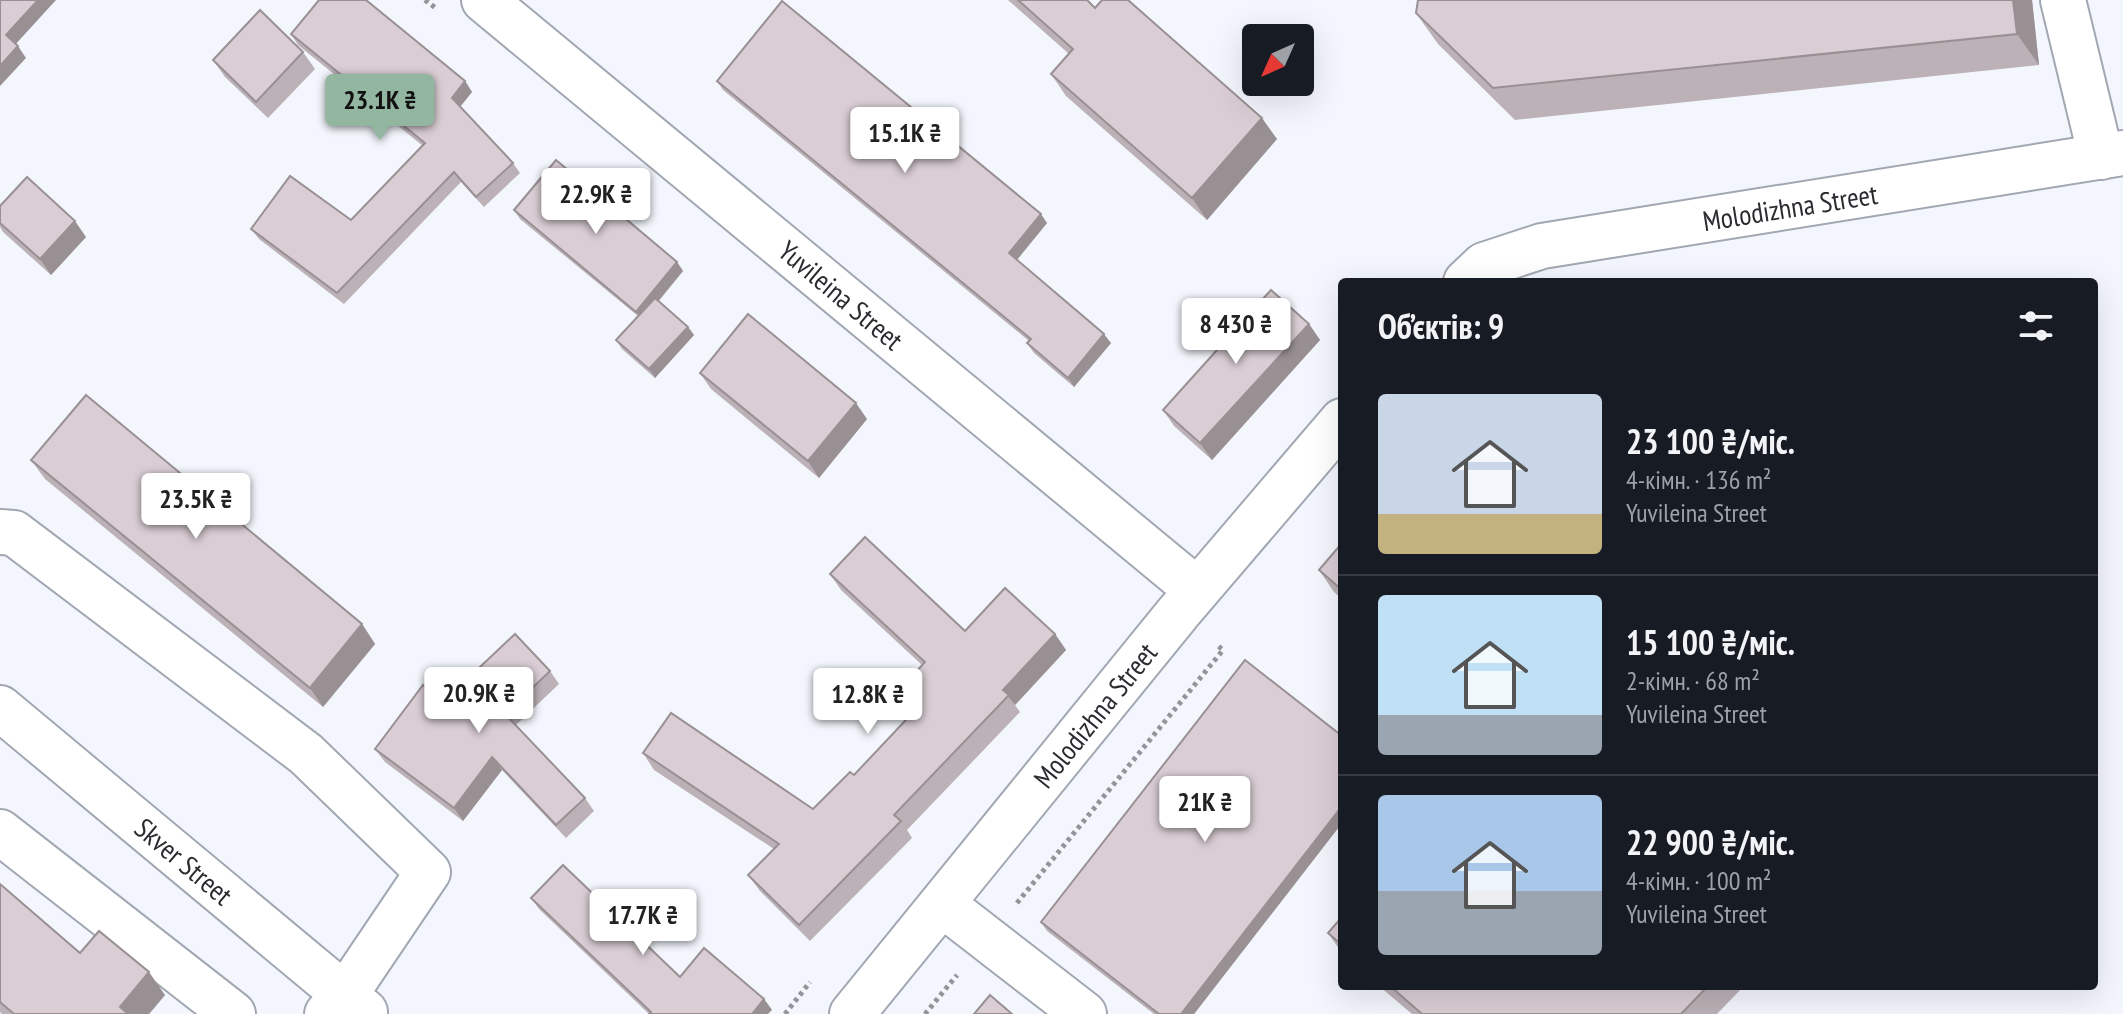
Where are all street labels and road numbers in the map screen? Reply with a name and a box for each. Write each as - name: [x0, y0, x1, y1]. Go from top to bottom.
- street label: Molodizhna Street: [1700, 175, 1880, 239]
- street label: Yuvileina Street: [771, 232, 911, 358]
- street label: Molodizhna Street: [1025, 635, 1165, 795]
- street label: Skver Street: [127, 809, 241, 913]

